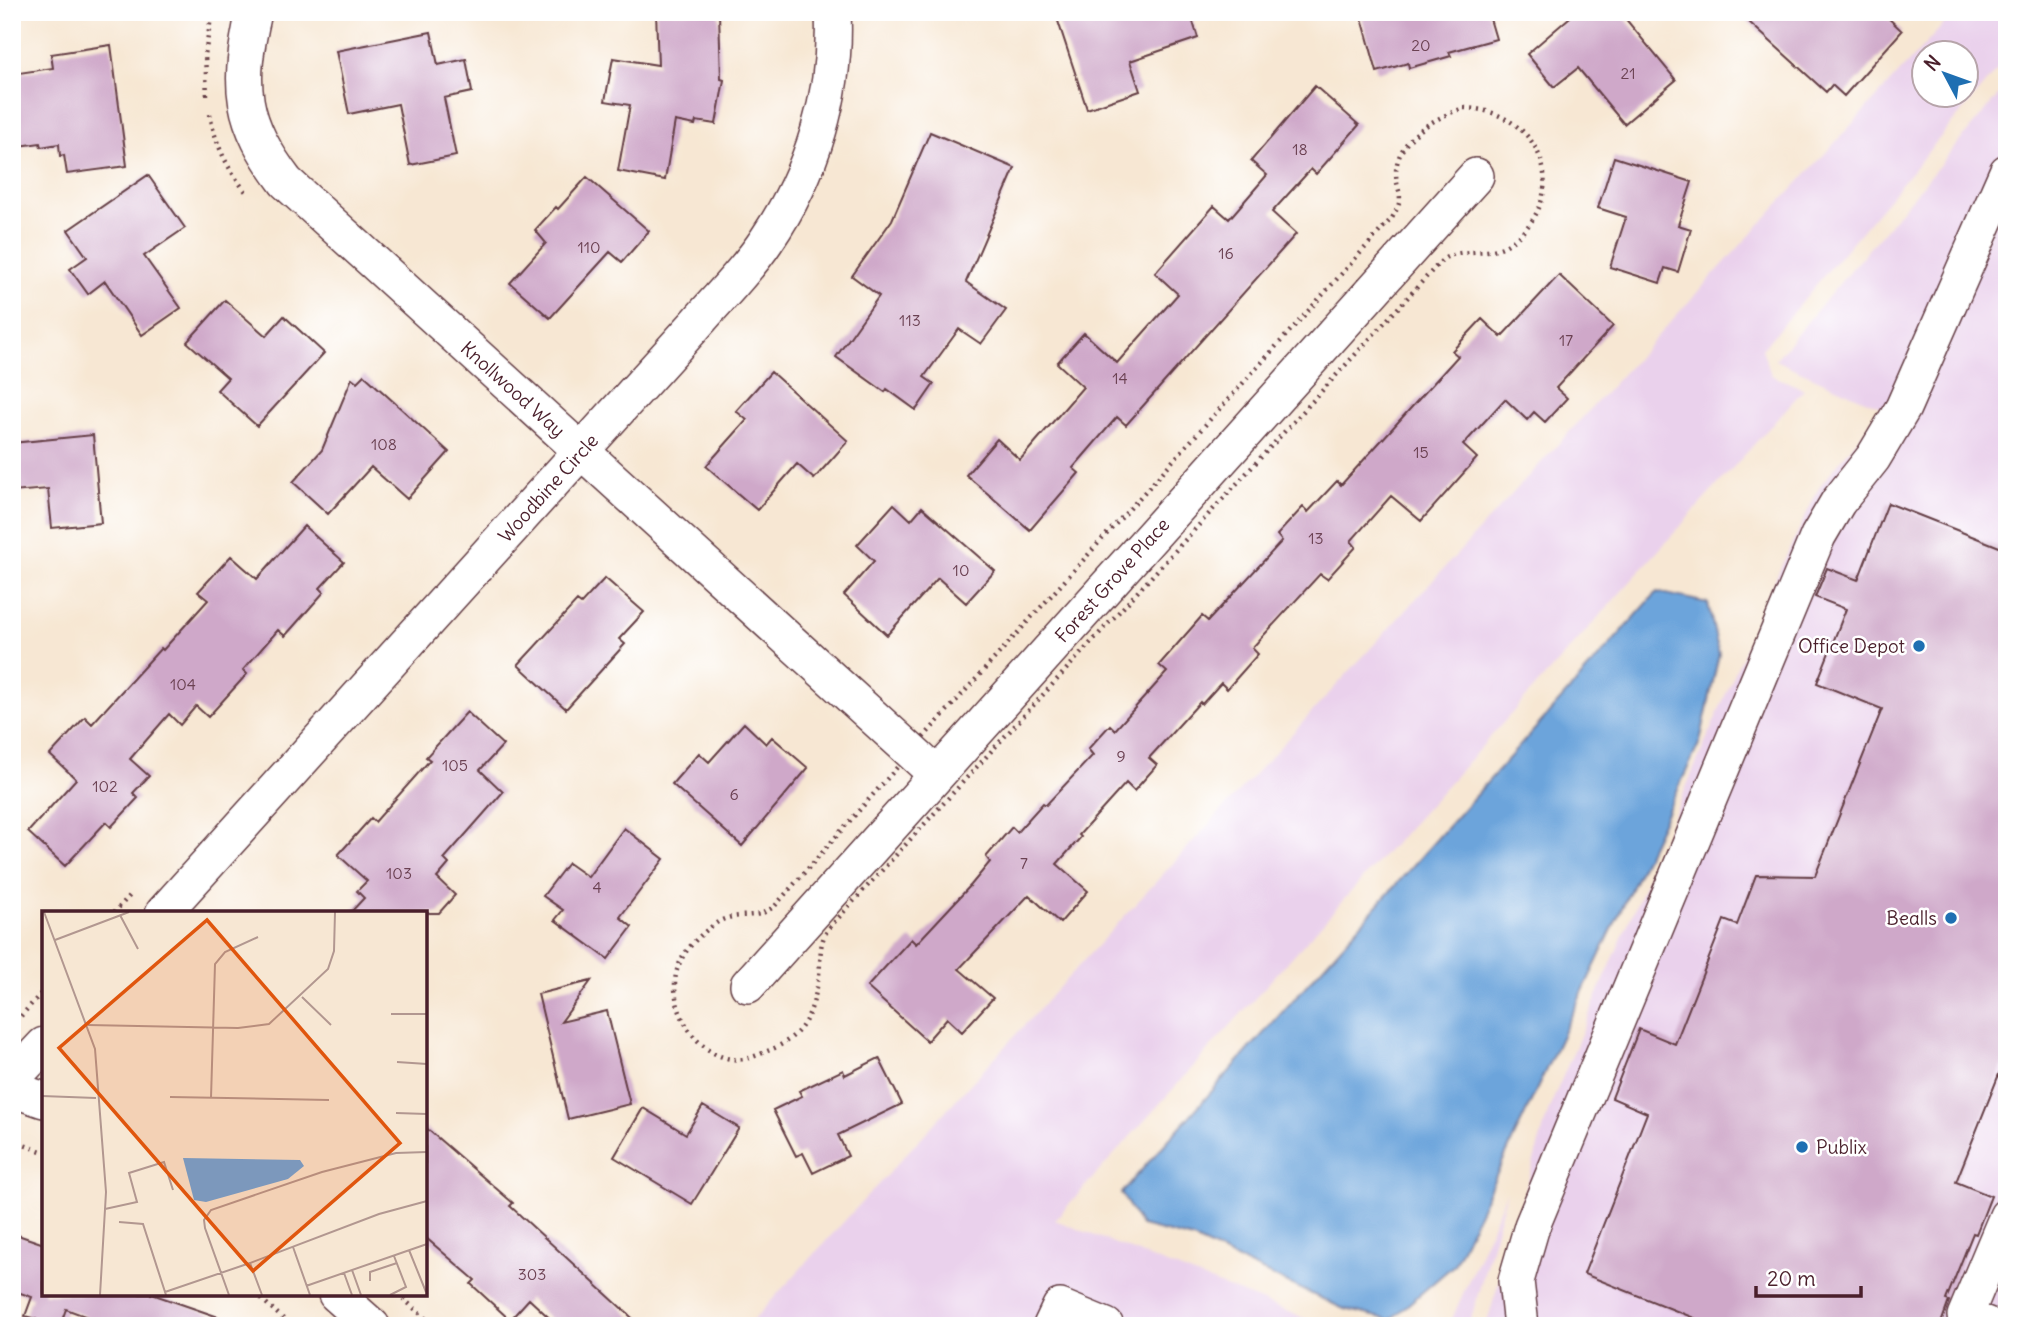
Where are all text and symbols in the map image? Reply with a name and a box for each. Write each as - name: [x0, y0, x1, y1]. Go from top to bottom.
- house number: 20: [1411, 35, 1431, 55]
- north arrow: [1910, 38, 1980, 108]
- text: N: [1919, 50, 1946, 76]
- house number: 21: [1620, 63, 1636, 83]
- house number: 18: [1292, 139, 1308, 159]
- house number: 110: [577, 237, 601, 257]
- house number: 16: [1218, 243, 1234, 263]
- house number: 113: [899, 310, 921, 330]
- house number: 17: [1559, 330, 1573, 350]
- street label: Knollwood Way: [456, 336, 570, 442]
- house number: 14: [1112, 368, 1128, 388]
- street label: Woodbine Circle: [493, 429, 603, 547]
- house number: 108: [371, 434, 397, 454]
- house number: 15: [1413, 442, 1429, 462]
- street label: Forest Grove Place: [1050, 513, 1174, 647]
- house number: 13: [1308, 528, 1324, 548]
- house number: 10: [953, 560, 969, 580]
- place label: Office Depot: [1798, 634, 1905, 658]
- marker: Office Depot: [1911, 638, 1927, 654]
- house number: 104: [170, 674, 196, 694]
- house number: 9: [1116, 746, 1126, 766]
- house number: 105: [442, 755, 468, 775]
- house number: 102: [92, 776, 118, 796]
- house number: 6: [729, 784, 739, 804]
- house number: 7: [1020, 853, 1028, 873]
- house number: 103: [386, 863, 412, 883]
- house number: 4: [592, 877, 602, 897]
- place label: Bealls: [1886, 906, 1937, 930]
- marker: Bealls: [1943, 910, 1959, 926]
- inset map: [42, 911, 427, 1296]
- place label: Publix: [1816, 1135, 1868, 1159]
- marker: Publix: [1794, 1139, 1810, 1155]
- scale bar: [1756, 1254, 1862, 1298]
- house number: 303: [518, 1264, 546, 1284]
- text: 20 m: [1767, 1265, 1816, 1292]

